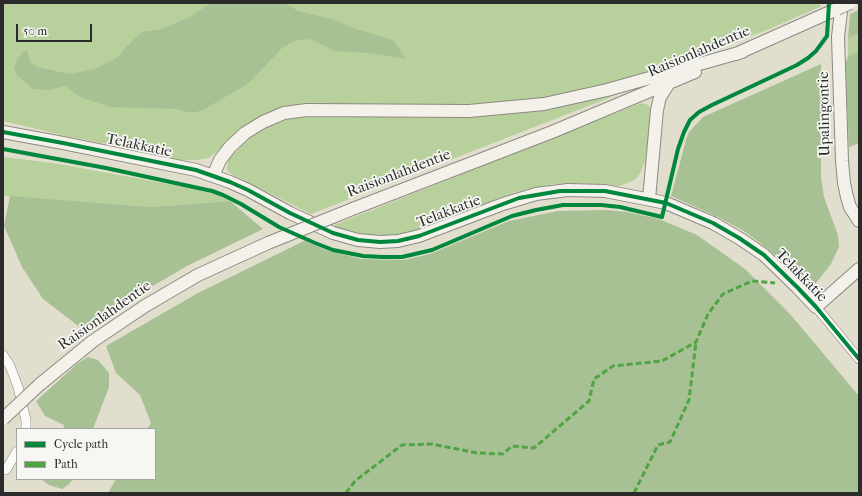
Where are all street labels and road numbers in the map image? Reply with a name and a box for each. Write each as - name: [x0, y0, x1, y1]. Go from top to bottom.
- street label: Raisionlahdentie: [645, 22, 753, 82]
- street label: Upalingontie: [815, 71, 835, 157]
- street label: Telakkatie: [104, 130, 174, 162]
- street label: Raisionlahdentie: [345, 146, 453, 202]
- street label: Telakkatie: [415, 192, 483, 232]
- street label: Telakkatie: [771, 246, 831, 306]
- street label: Raisionlahdentie: [55, 277, 155, 355]

